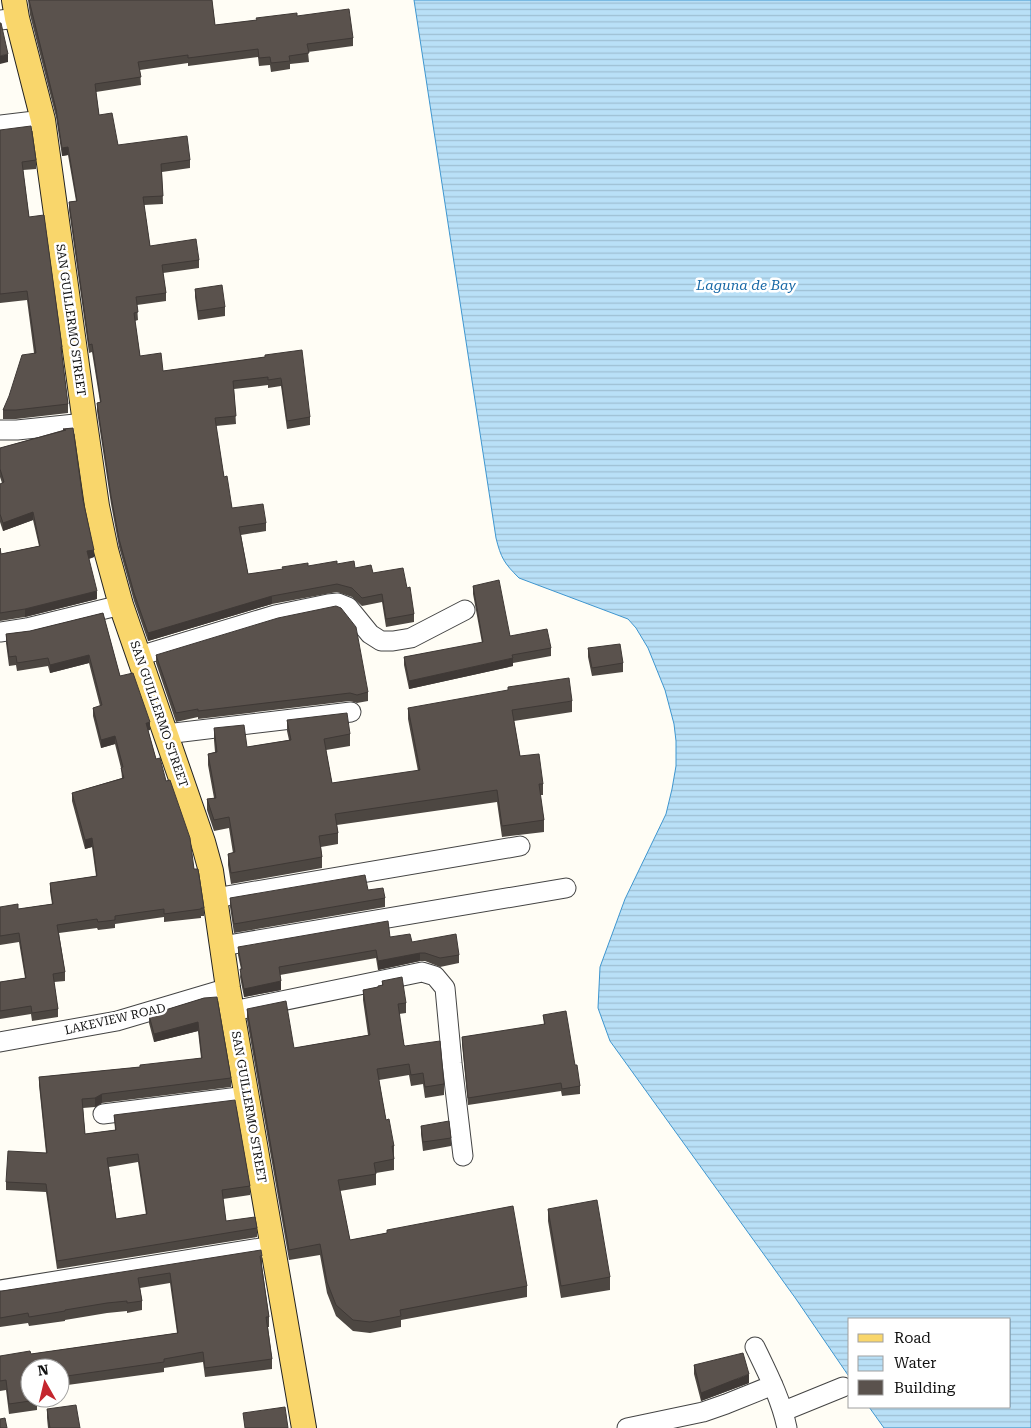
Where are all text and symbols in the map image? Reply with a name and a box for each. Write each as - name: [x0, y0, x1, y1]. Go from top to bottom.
- street label: SAN GUILLERMO STREET: [53, 243, 89, 397]
- water label: Laguna de Bay: [695, 277, 796, 293]
- street label: SAN GUILLERMO STREET: [127, 639, 191, 789]
- street label: LAKEVIEW ROAD: [63, 1001, 167, 1037]
- street label: SAN GUILLERMO STREET: [229, 1030, 269, 1184]
- legend: [848, 1318, 1011, 1408]
- text: Road: [894, 1329, 931, 1347]
- text: Water: [894, 1354, 936, 1372]
- north arrow: [20, 1358, 70, 1408]
- text: N: [37, 1361, 50, 1379]
- text: Building: [894, 1379, 956, 1397]

